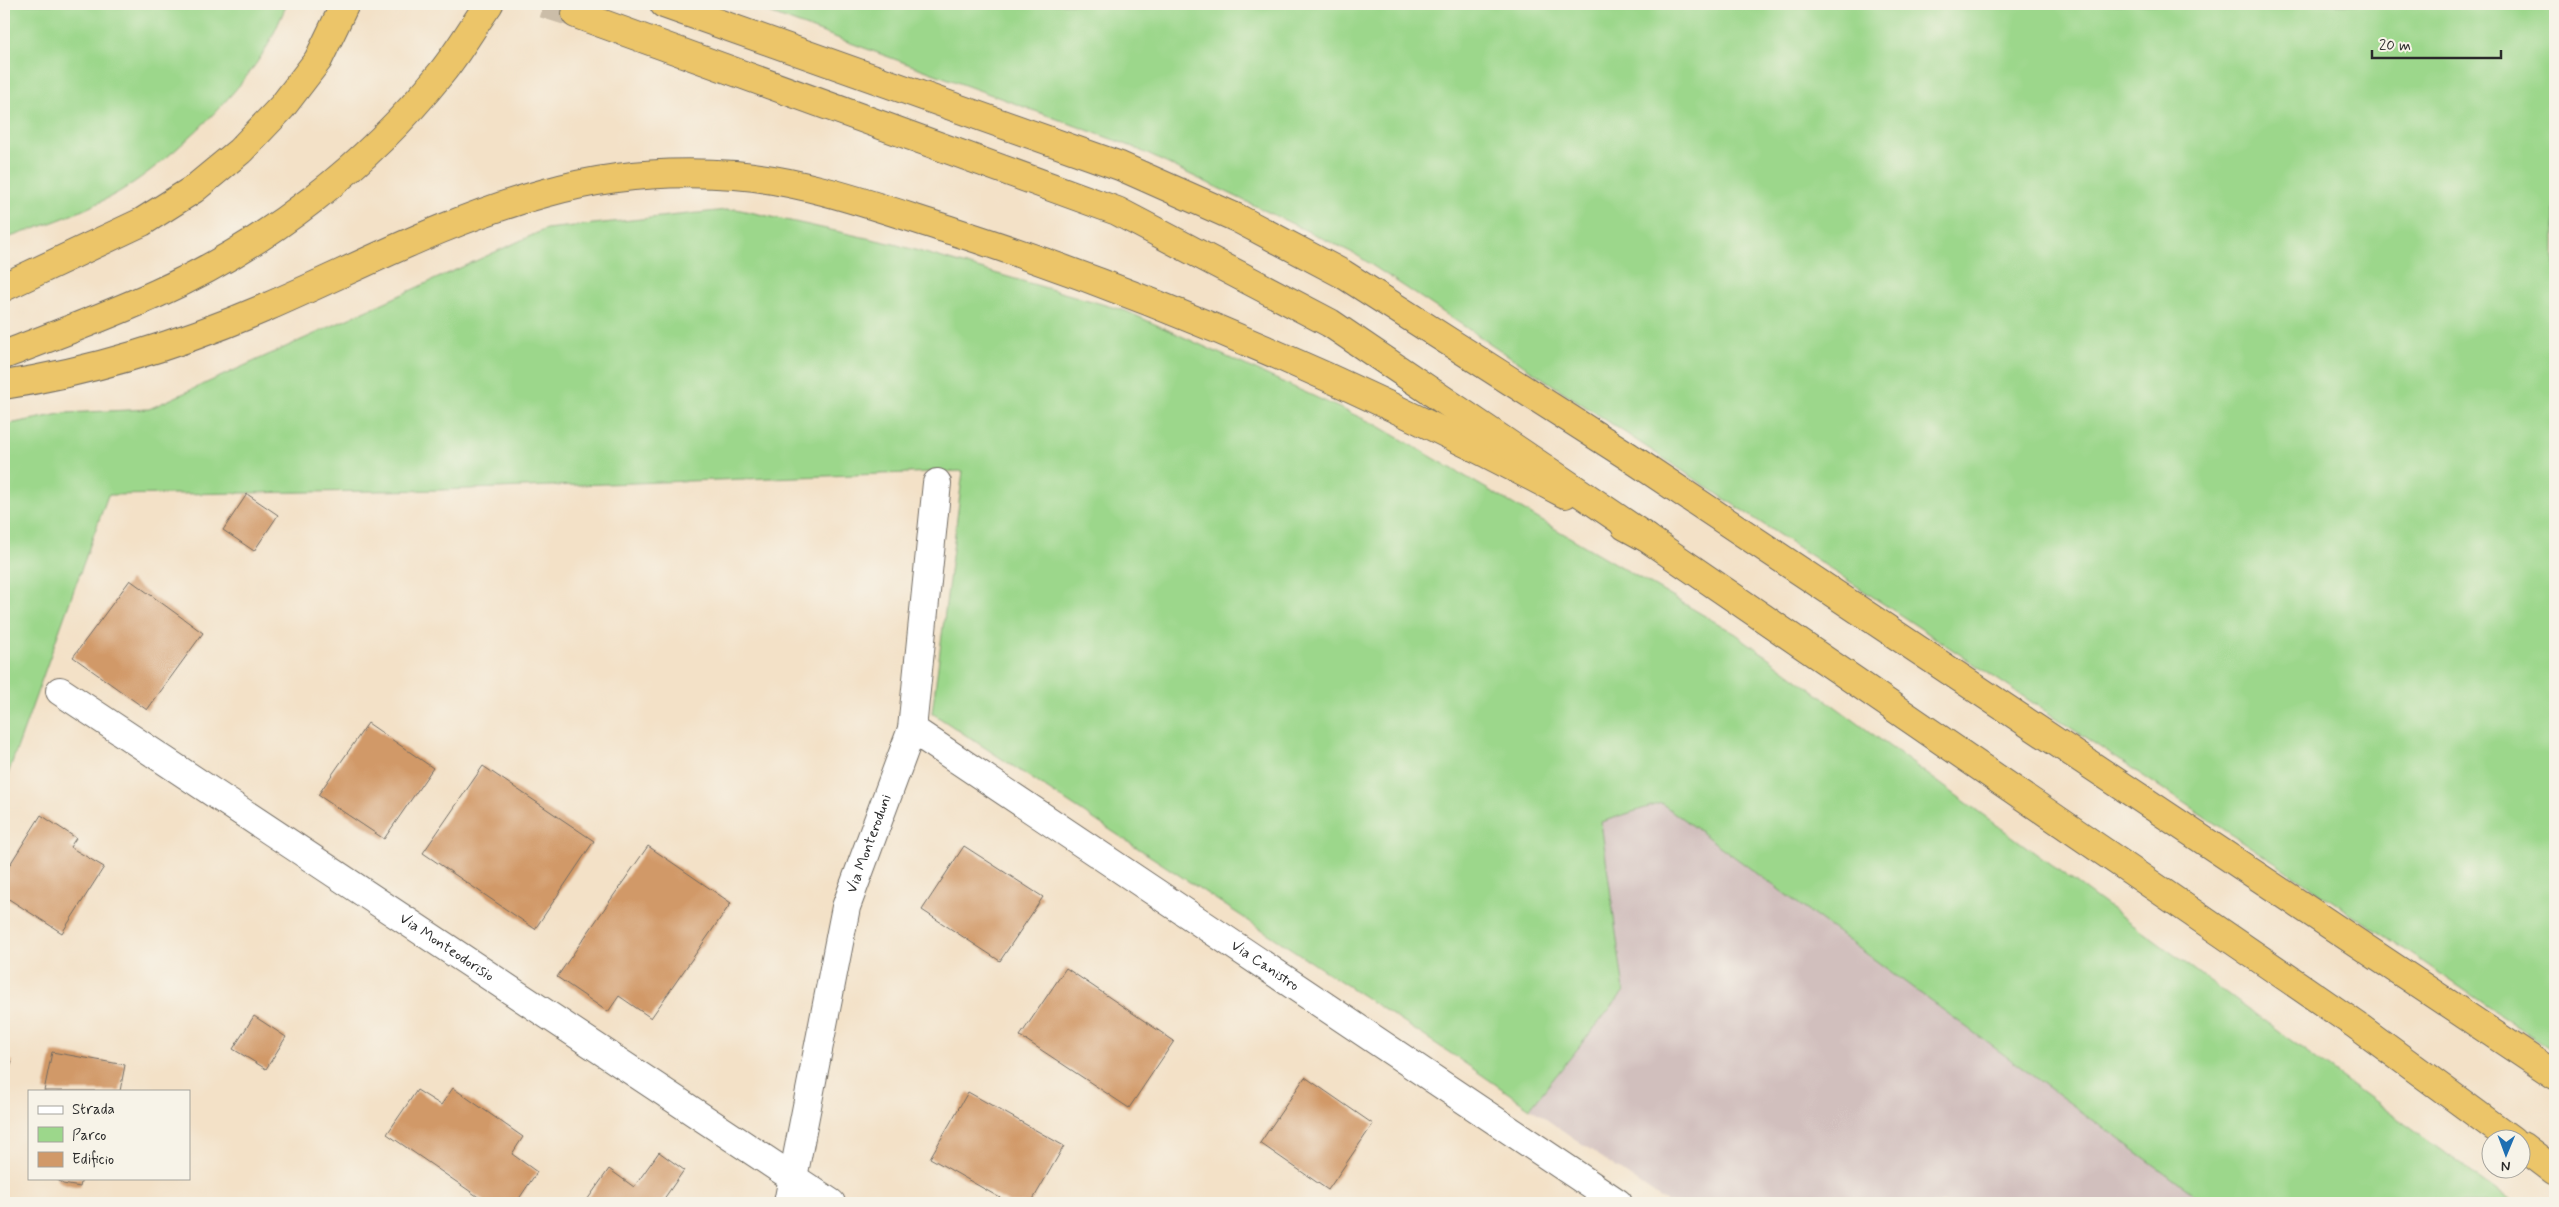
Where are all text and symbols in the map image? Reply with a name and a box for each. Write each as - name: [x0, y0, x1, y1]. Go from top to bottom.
- scale bar: [2372, 28, 2500, 60]
- text: 20 m: [2379, 36, 2411, 56]
- street label: Via Monteroduni: [842, 792, 897, 896]
- street label: Via Monteodorisio: [395, 909, 498, 987]
- street label: Via Canistro: [1227, 936, 1303, 996]
- legend: [28, 1090, 190, 1180]
- text: Strada: [72, 1100, 115, 1120]
- text: Parco: [72, 1126, 106, 1146]
- north arrow: [2482, 1130, 2532, 1180]
- text: Edificio: [72, 1150, 114, 1170]
- text: N: [2501, 1157, 2511, 1175]

